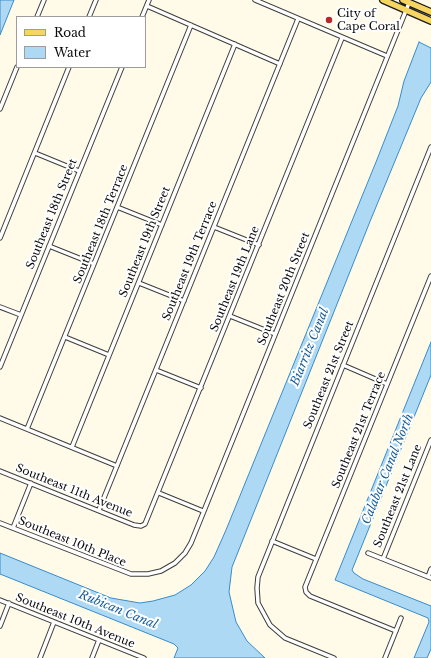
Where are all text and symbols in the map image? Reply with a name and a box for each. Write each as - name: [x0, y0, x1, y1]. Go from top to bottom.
- place label: City of Cape Coral: [337, 7, 400, 33]
- marker: City of Cape Coral: [324, 15, 334, 25]
- legend: [16, 16, 146, 68]
- text: Road: [54, 25, 86, 40]
- text: Water: [54, 45, 91, 60]
- street label: Southeast 18th Street: [24, 157, 80, 271]
- street label: Southeast 18th Terrace: [71, 163, 131, 285]
- street label: Southeast 19th Street: [117, 185, 173, 299]
- street label: Southeast 19th Terrace: [160, 199, 220, 323]
- street label: Southeast 19th Lane: [208, 224, 262, 334]
- street label: Southeast 20th Street: [255, 231, 313, 347]
- water label: Biarritz Canal: [288, 306, 332, 388]
- street label: Southeast 21st Street: [301, 319, 357, 431]
- street label: Southeast 21st Terrace: [329, 370, 389, 490]
- water label: Calabar Canal North: [359, 412, 417, 526]
- street label: Southeast 21st Lane: [371, 443, 425, 549]
- street label: Southeast 11th Avenue: [14, 462, 134, 520]
- street label: Southeast 10th Place: [16, 514, 128, 570]
- water label: Rubican Canal: [77, 588, 159, 632]
- street label: Southeast 10th Avenue: [13, 591, 137, 651]

